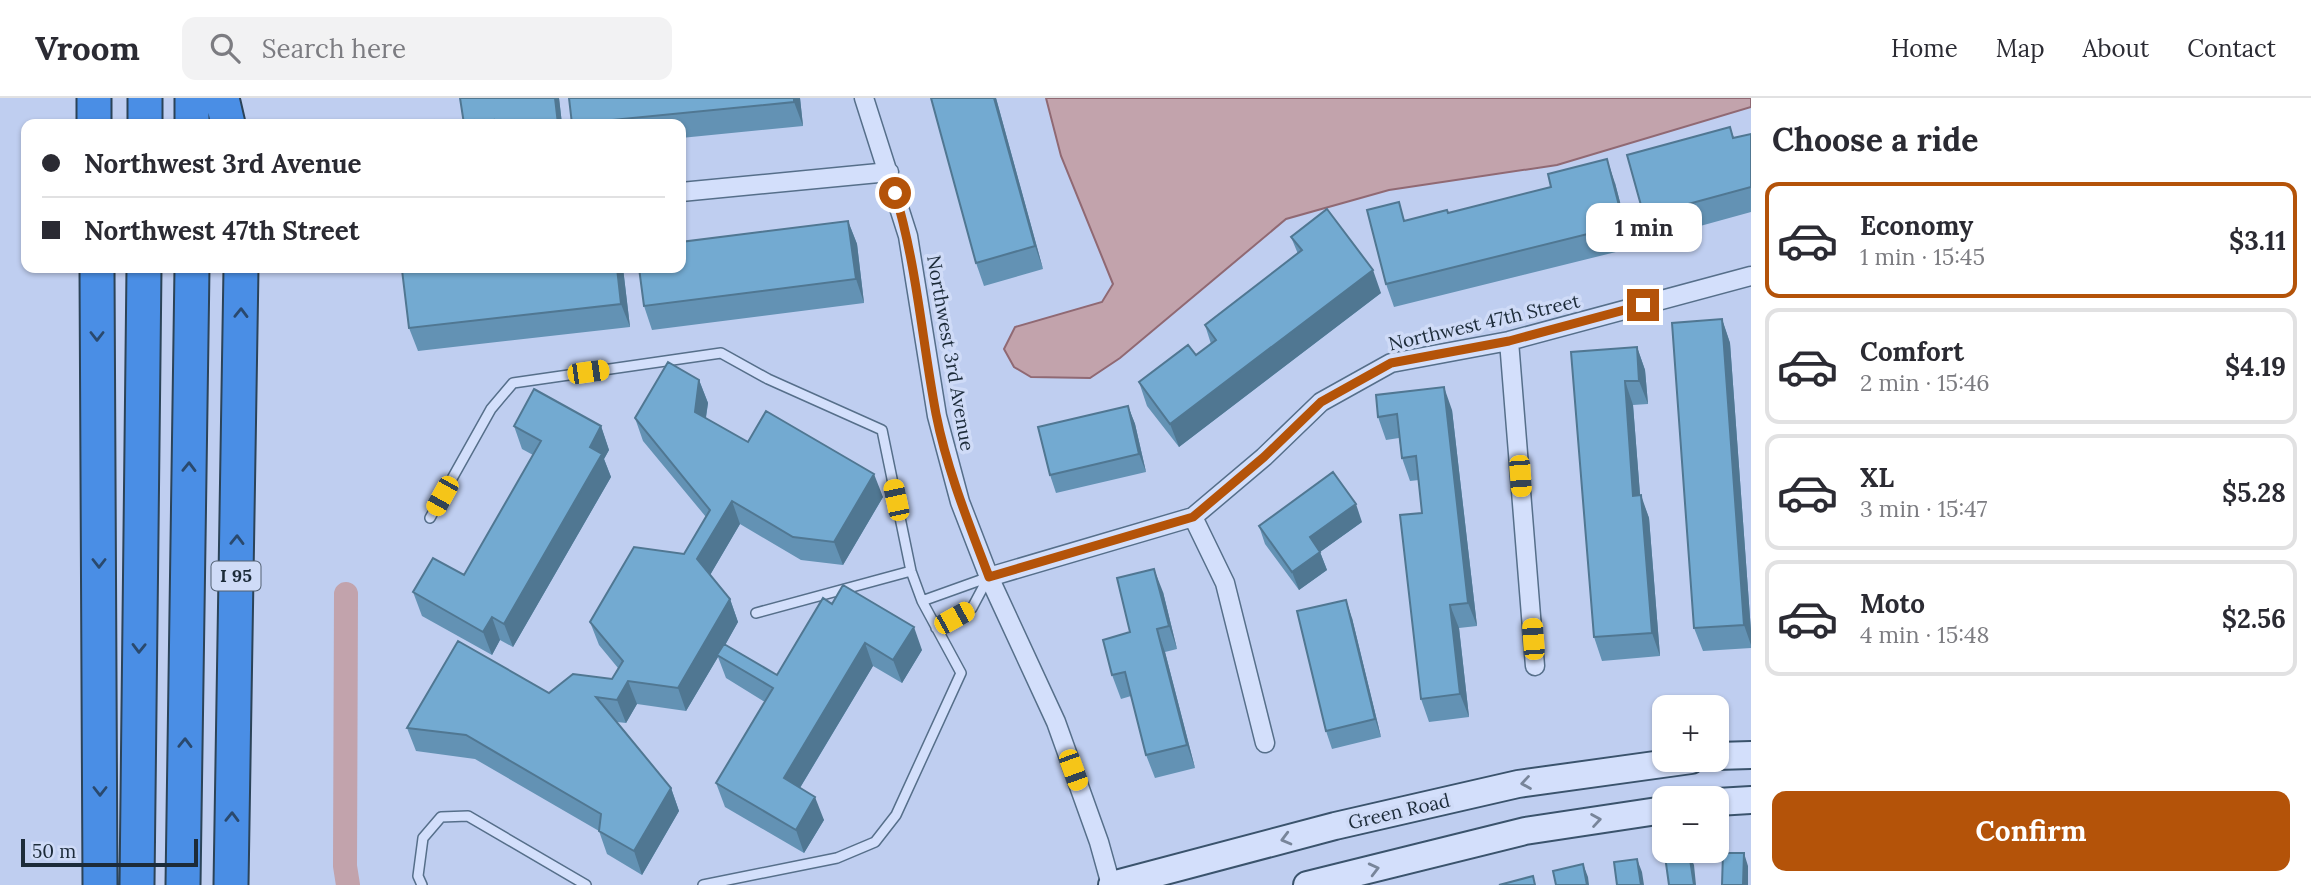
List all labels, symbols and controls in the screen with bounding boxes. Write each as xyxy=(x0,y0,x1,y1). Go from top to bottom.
search box xyxy=(182,17,672,80)
text: Vroom xyxy=(35,27,140,69)
icon: search xyxy=(206,29,244,67)
text: Search here xyxy=(262,32,406,65)
text: Home xyxy=(1891,33,1958,64)
text: Map xyxy=(1996,33,2045,64)
text: About xyxy=(2083,33,2149,64)
text: Contact xyxy=(2187,33,2276,64)
text: Choose a ride xyxy=(1772,119,1979,160)
text: Northwest 3rd Avenue xyxy=(84,147,362,180)
route start xyxy=(879,177,911,209)
callout: 1 min xyxy=(1585,204,1701,252)
icon: car xyxy=(1776,209,1839,272)
text: Economy xyxy=(1860,209,1973,242)
text: 1 min xyxy=(1615,213,1673,242)
text: Northwest 47th Street xyxy=(84,214,359,247)
text: $3.11 xyxy=(2229,224,2286,257)
text: 1 min · 15:45 xyxy=(1860,242,1985,271)
street label: Northwest 3rd Avenue xyxy=(922,253,980,453)
street label: Northwest 47th Street xyxy=(1386,288,1583,356)
route end xyxy=(1627,289,1659,321)
one-way arrow xyxy=(233,307,248,318)
one-way arrow xyxy=(89,331,105,342)
icon: car xyxy=(1776,335,1839,398)
text: Comfort xyxy=(1860,335,1964,368)
text: $4.19 xyxy=(2225,350,2286,383)
car xyxy=(566,359,611,385)
text: 2 min · 15:46 xyxy=(1860,368,1990,397)
car xyxy=(1509,454,1532,498)
one-way arrow xyxy=(181,461,197,472)
icon: car xyxy=(1776,461,1839,524)
text: XL xyxy=(1860,461,1894,494)
car xyxy=(423,473,462,519)
text: $5.28 xyxy=(2222,476,2286,509)
car xyxy=(882,477,911,523)
text: 3 min · 15:47 xyxy=(1860,494,1987,523)
one-way arrow xyxy=(229,535,245,545)
one-way arrow xyxy=(91,559,107,569)
road number: I 95 xyxy=(212,562,260,590)
icon: car xyxy=(1776,587,1839,650)
text: Moto xyxy=(1860,587,1925,620)
car xyxy=(931,599,978,637)
text: $2.56 xyxy=(2222,602,2286,635)
car xyxy=(1522,617,1545,661)
text: 4 min · 15:48 xyxy=(1860,620,1989,649)
one-way arrow xyxy=(132,642,147,653)
map controls xyxy=(1652,695,1729,863)
button: + xyxy=(1652,695,1729,772)
one-way arrow xyxy=(177,738,193,748)
car xyxy=(1056,747,1091,793)
one-way arrow xyxy=(1520,775,1532,790)
one-way arrow xyxy=(92,786,108,797)
button: − xyxy=(1652,786,1729,863)
street label: Green Road xyxy=(1346,788,1452,834)
button: Confirm xyxy=(1772,791,2290,871)
one-way arrow xyxy=(225,811,240,822)
one-way arrow xyxy=(1590,813,1602,828)
one-way arrow xyxy=(1280,831,1292,845)
scale bar xyxy=(21,836,198,868)
text: 50 m xyxy=(32,839,76,863)
one-way arrow xyxy=(1368,863,1380,877)

